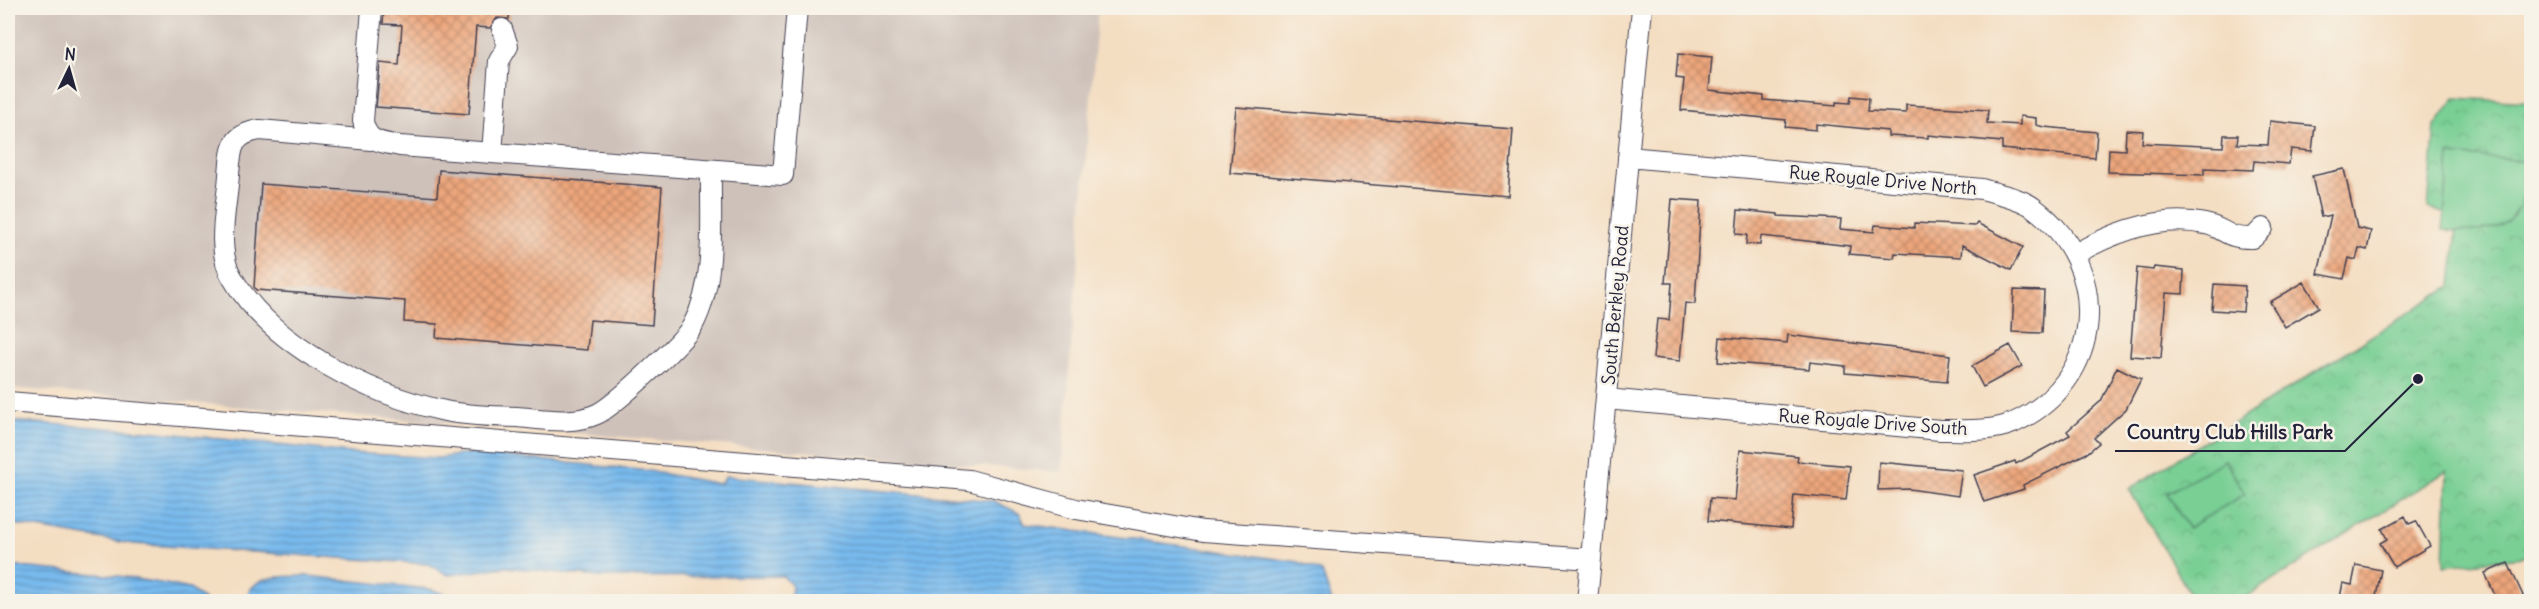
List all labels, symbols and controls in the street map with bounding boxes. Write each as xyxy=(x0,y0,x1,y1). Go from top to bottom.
north arrow xyxy=(39,39,99,99)
text: N xyxy=(64,44,77,65)
street label: Rue Royale Drive North xyxy=(1788,160,1978,200)
street label: South Berkley Road xyxy=(1597,224,1633,386)
street label: Rue Royale Drive South xyxy=(1778,404,1968,440)
callout: Country Club Hills Park xyxy=(2115,413,2345,451)
text: Country Club Hills Park xyxy=(2127,419,2333,444)

